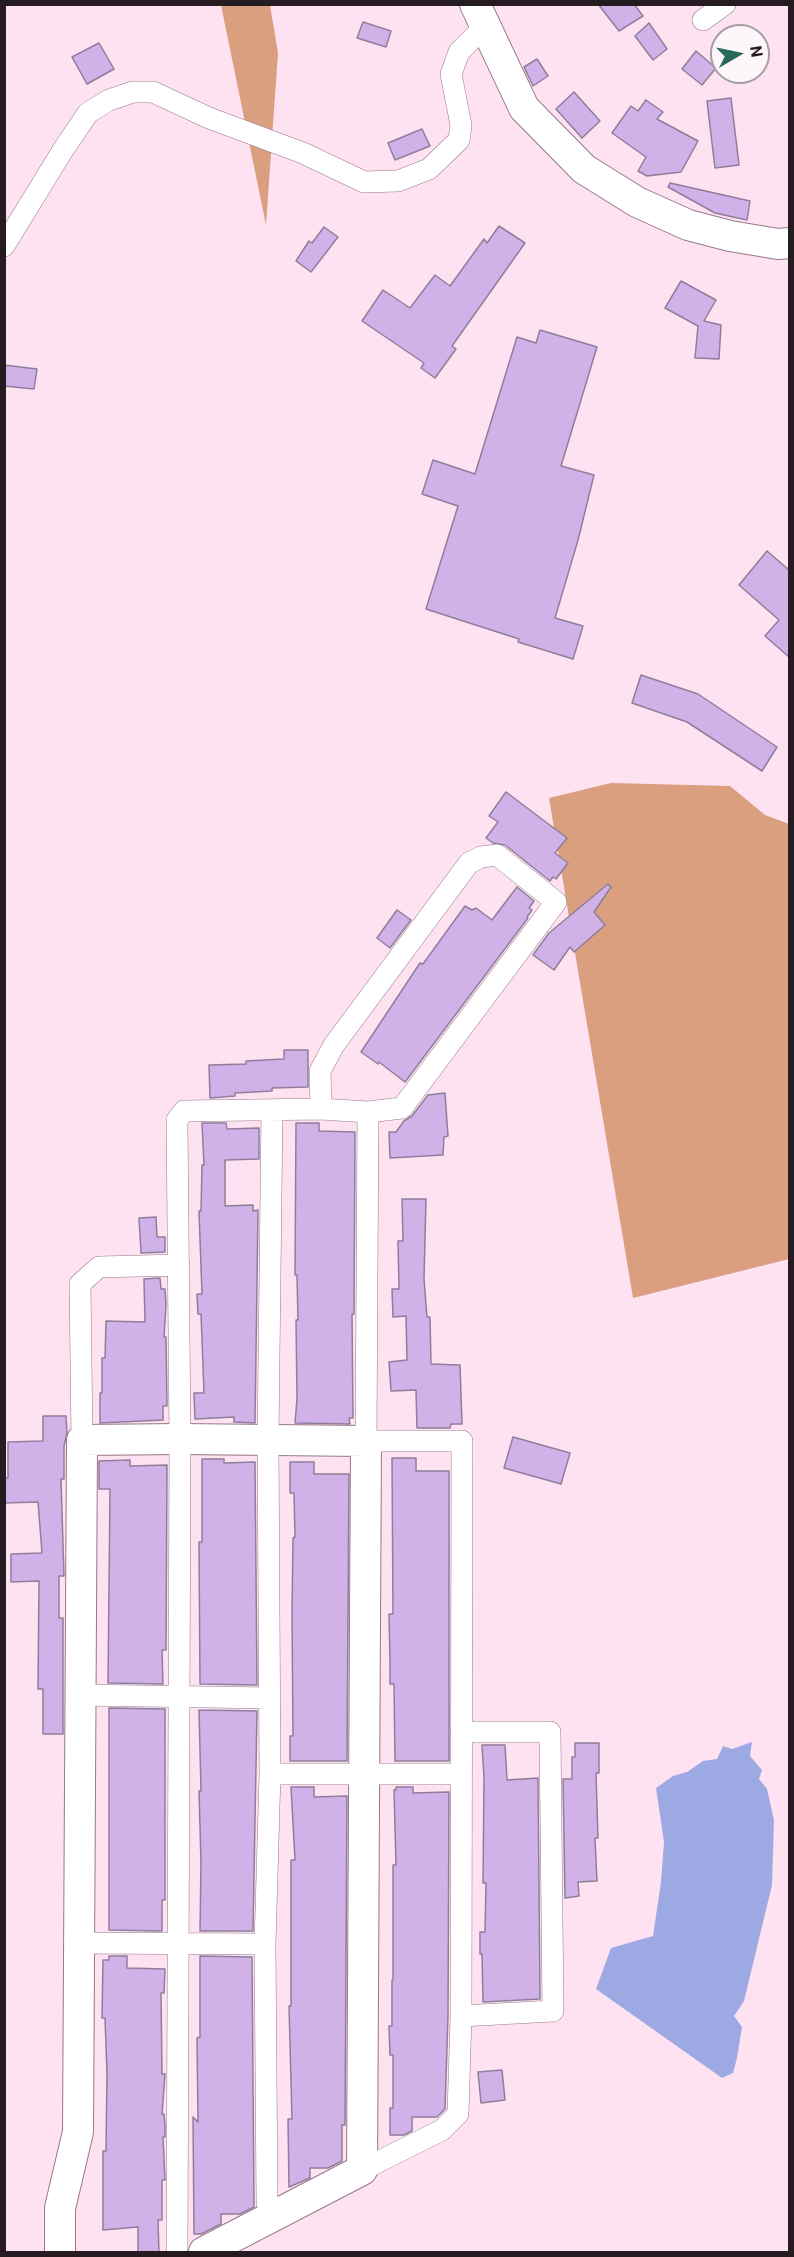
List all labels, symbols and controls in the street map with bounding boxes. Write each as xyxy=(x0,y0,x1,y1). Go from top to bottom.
north arrow xyxy=(710,24,770,84)
text: N xyxy=(746,44,767,58)

